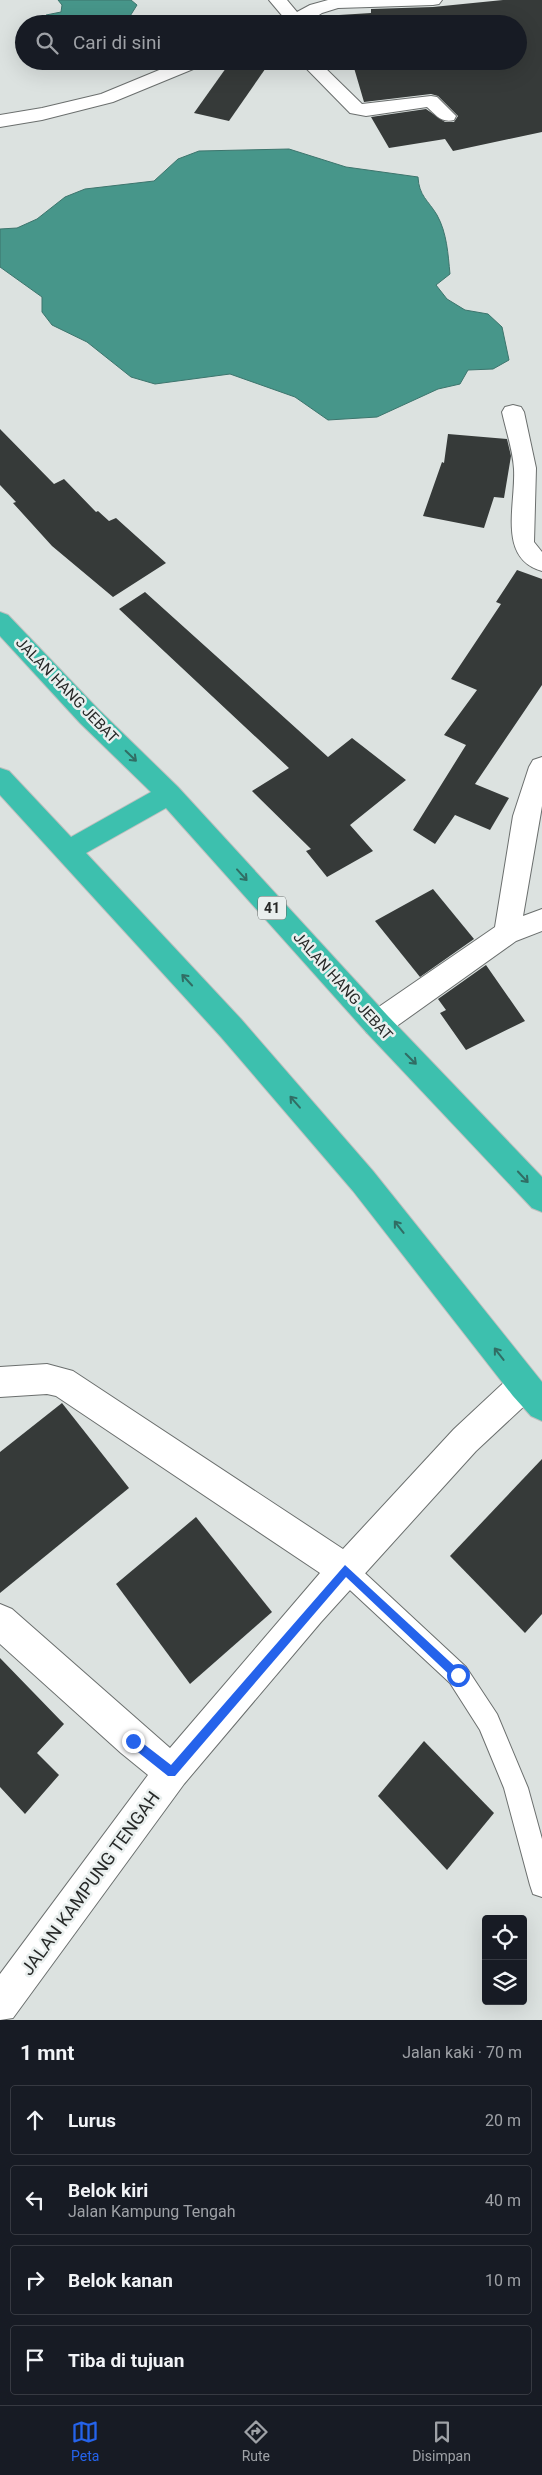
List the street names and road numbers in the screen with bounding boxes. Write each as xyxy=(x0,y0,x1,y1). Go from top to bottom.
street label: JALAN HANG JEBAT xyxy=(12,634,122,746)
road number: 41 xyxy=(258,896,286,920)
street label: JALAN HANG JEBAT xyxy=(290,928,396,1044)
street label: JALAN KAMPUNG TENGAH xyxy=(16,1787,164,1979)

